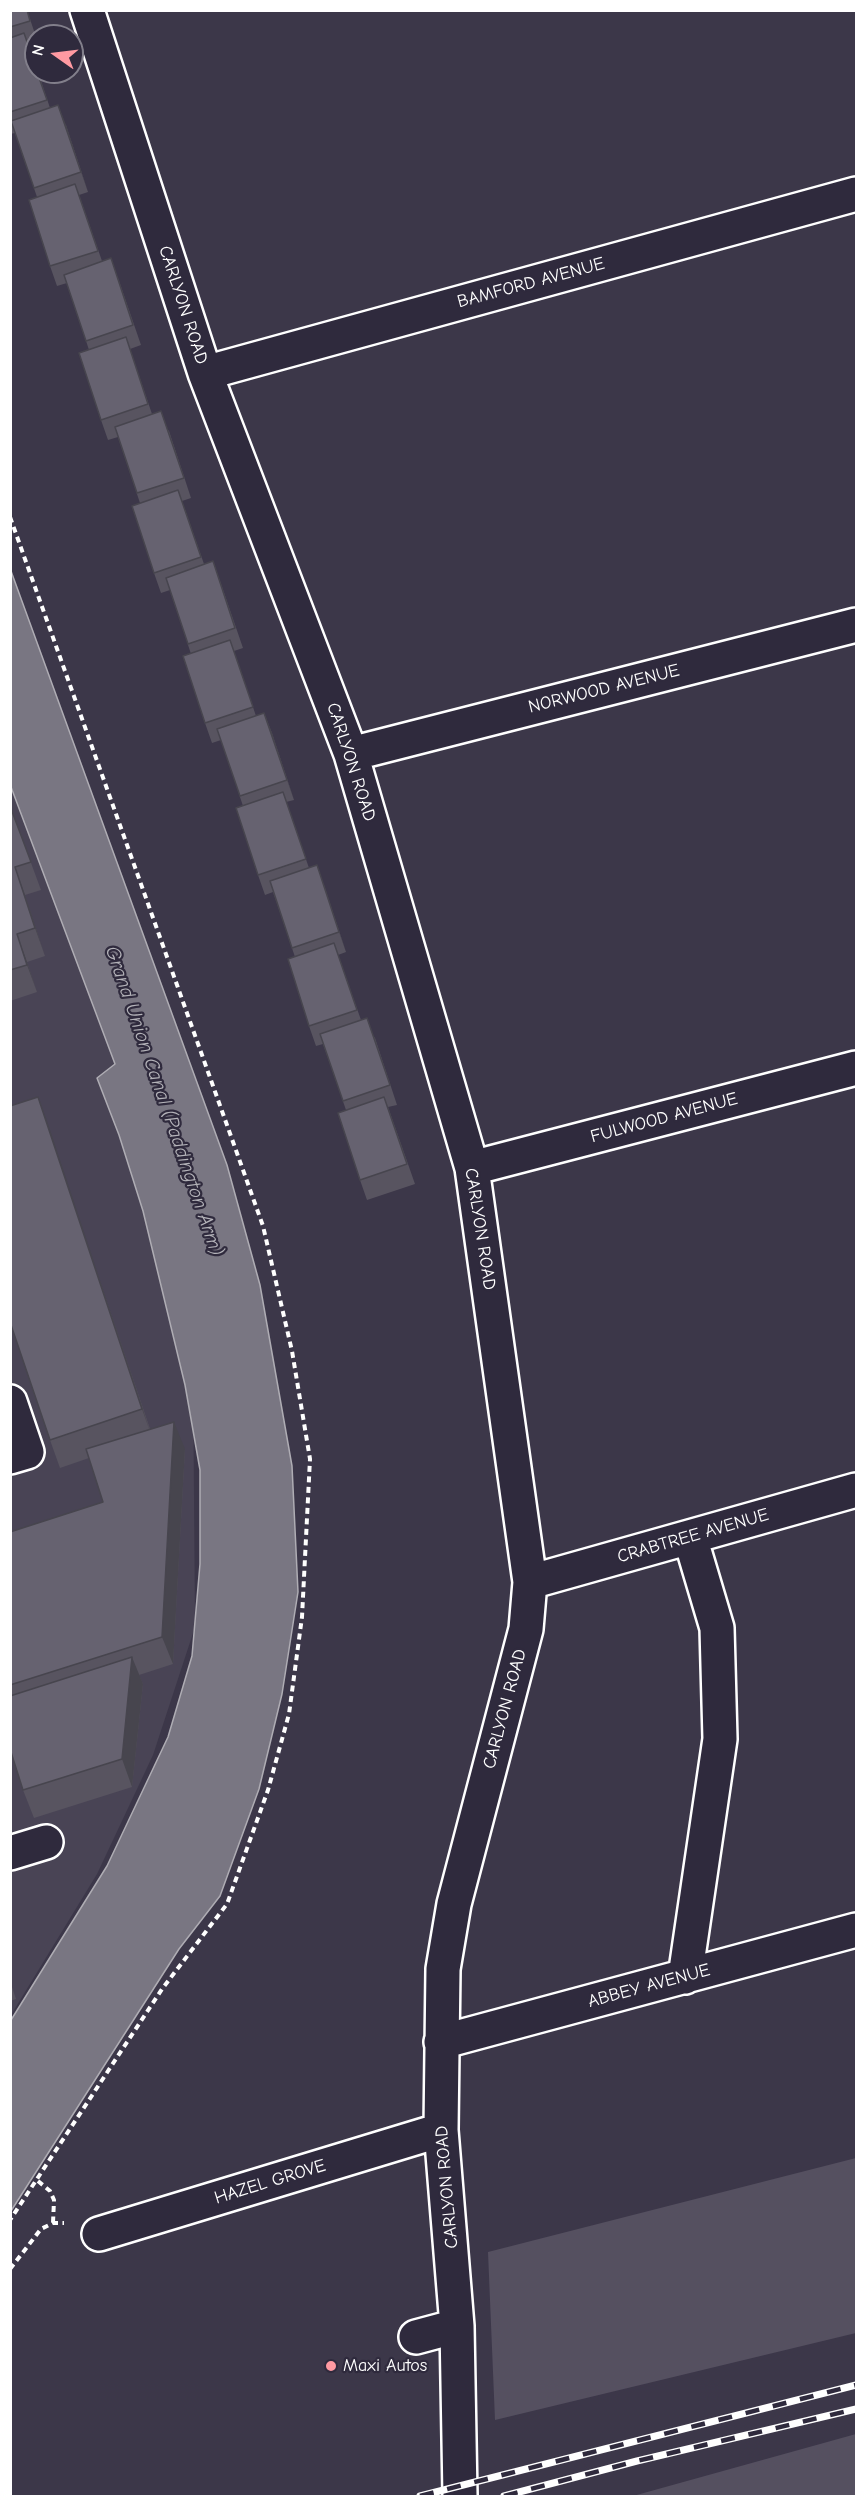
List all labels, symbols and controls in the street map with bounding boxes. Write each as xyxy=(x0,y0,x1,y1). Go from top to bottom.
north arrow xyxy=(24,24,84,84)
text: N xyxy=(28,43,48,57)
street label: CARLYON ROAD xyxy=(154,243,212,367)
street label: BAMFORD AVENUE xyxy=(455,253,607,313)
street label: NORWOOD AVENUE xyxy=(526,660,682,718)
street label: CARLYON ROAD xyxy=(322,700,380,824)
water label: Grand Union Canal (Paddington Arm) xyxy=(100,943,228,1259)
street label: FULWOOD AVENUE xyxy=(588,1088,740,1148)
street label: CARLYON ROAD xyxy=(460,1166,500,1292)
street label: CRABTREE AVENUE xyxy=(615,1504,771,1568)
street label: CARLYON ROAD xyxy=(479,1647,531,1771)
street label: ABBEY AVENUE xyxy=(586,1959,712,2013)
street label: CARLYON ROAD xyxy=(431,2125,463,2249)
street label: HAZEL GROVE xyxy=(212,2155,328,2209)
place label: Maxi Autos xyxy=(343,2355,427,2377)
marker: Maxi Autos xyxy=(324,2359,338,2373)

